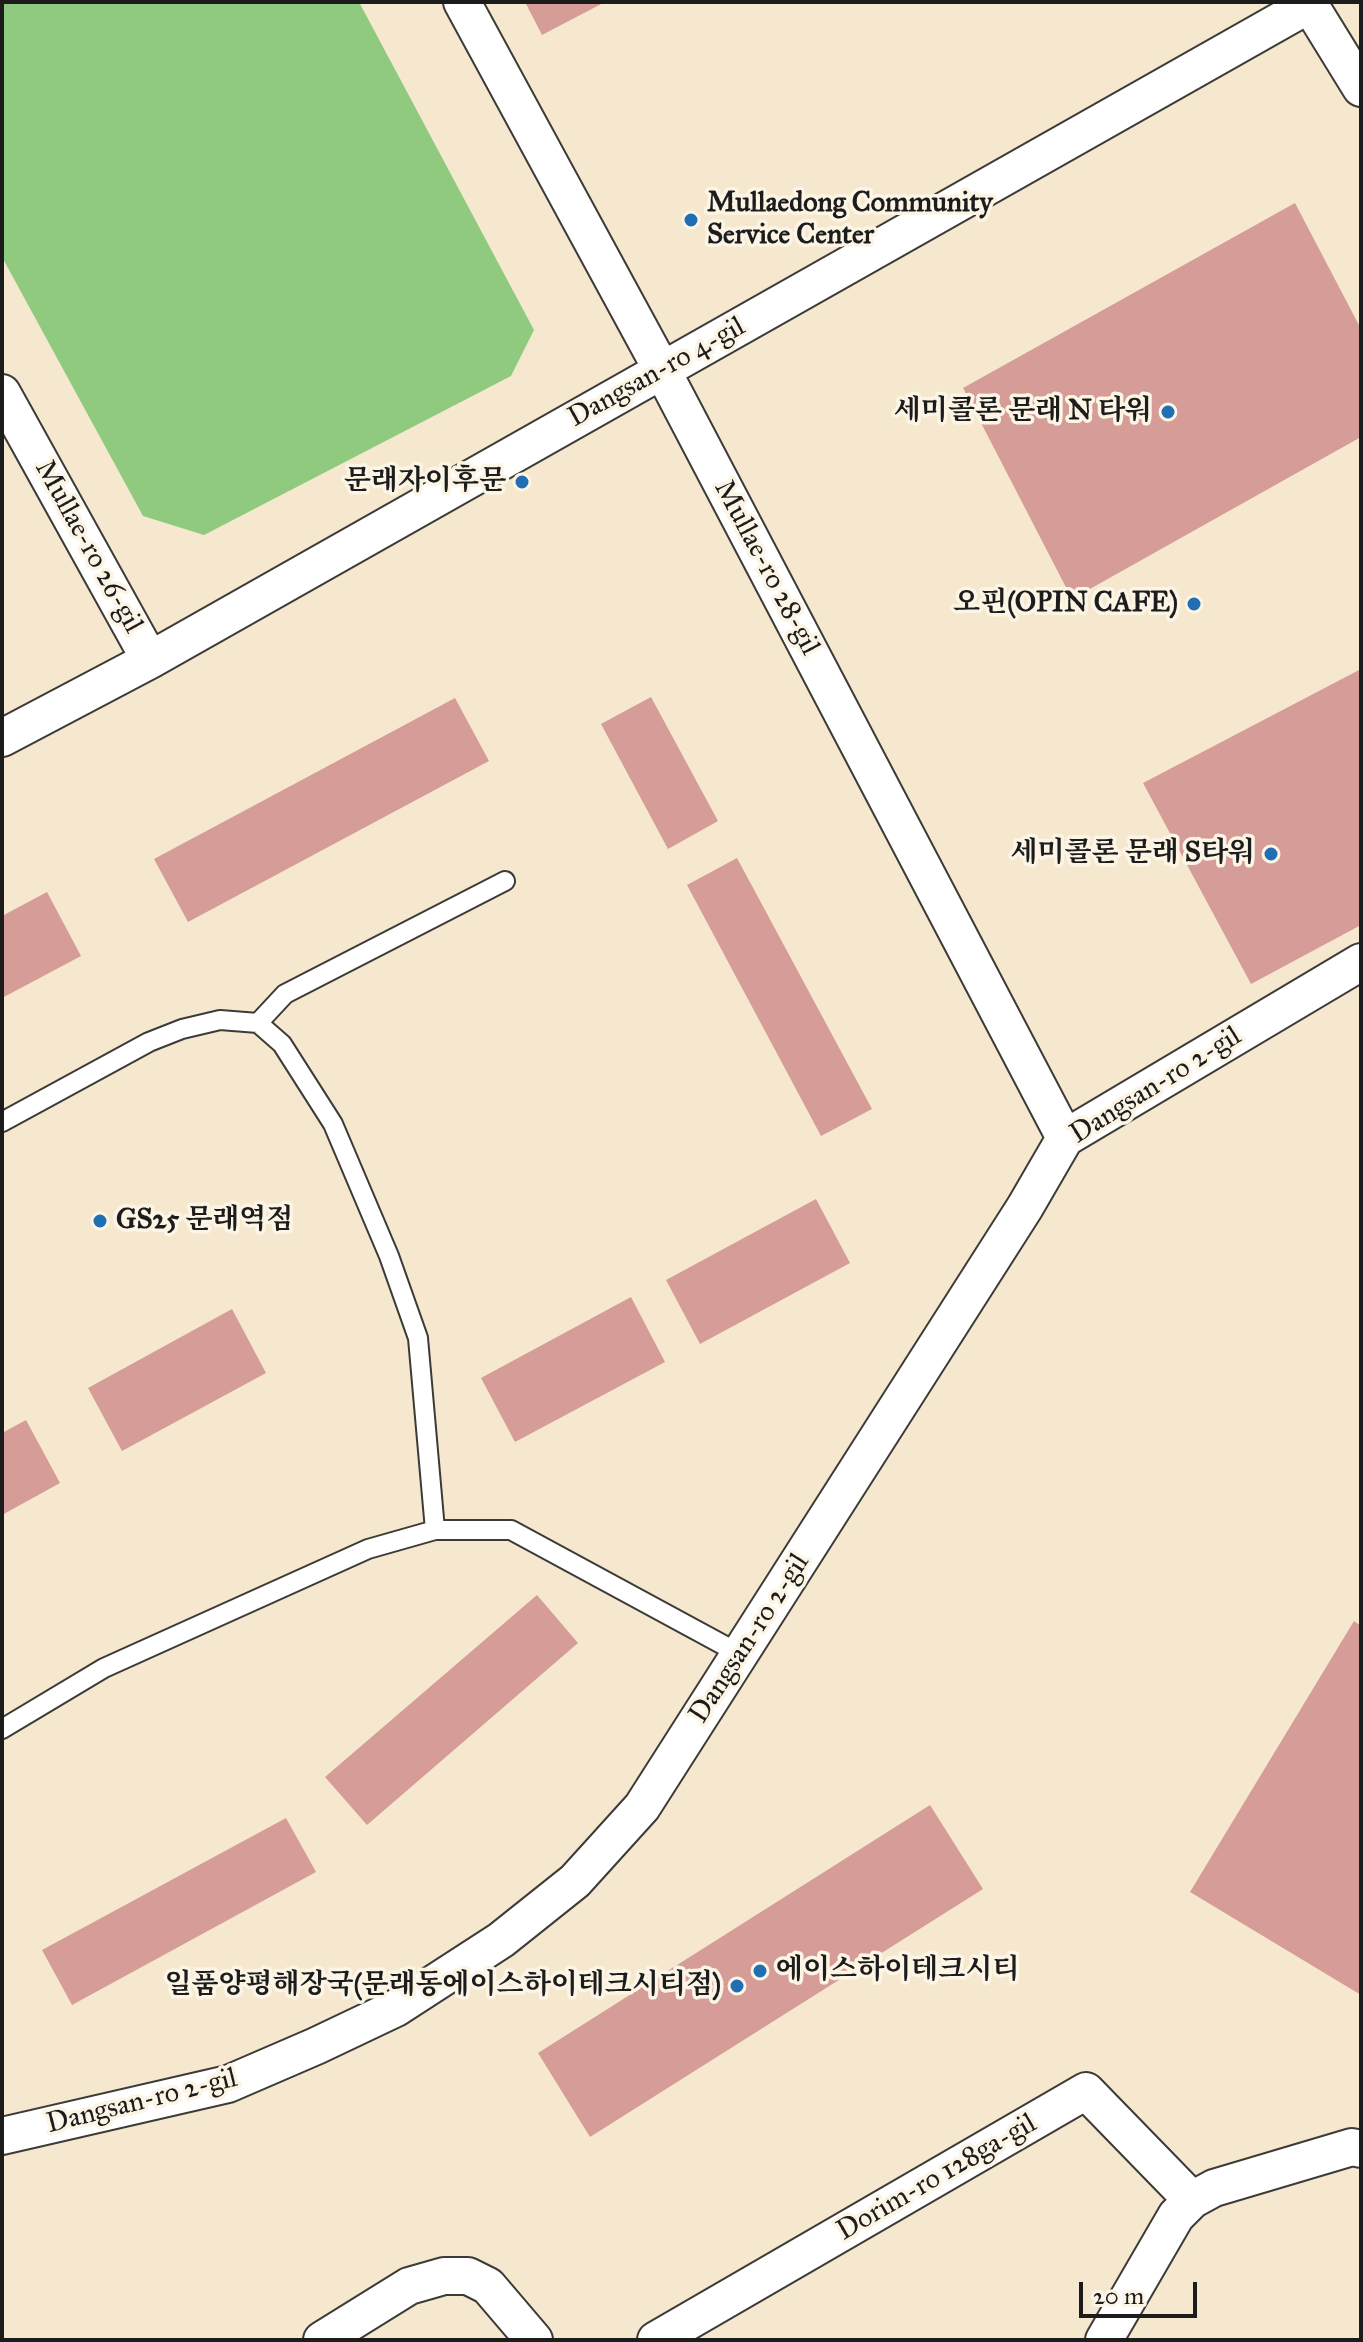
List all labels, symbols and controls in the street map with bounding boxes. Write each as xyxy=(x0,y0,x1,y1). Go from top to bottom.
place label: Mullaedong Community Service Center xyxy=(707,187,993,253)
marker: Mullaedong Community Service Center xyxy=(682,211,700,229)
street label: Dangsan-ro 4-gil xyxy=(563,311,751,435)
place label: 세미콜론 문래 N 타워 xyxy=(894,395,1152,429)
marker: 세미콜론 문래 N 타워 xyxy=(1159,403,1177,421)
street label: Mullae-ro 26-gil xyxy=(27,455,149,639)
place label: 문래자이후문 xyxy=(344,465,506,499)
marker: 문래자이후문 xyxy=(513,473,531,491)
street label: Mullae-ro 28-gil xyxy=(706,475,826,661)
place label: 오핀(OPIN CAFE) xyxy=(953,587,1178,621)
marker: 오핀(OPIN CAFE) xyxy=(1185,595,1203,613)
place label: 세미콜론 문래 S타워 xyxy=(1010,837,1255,871)
marker: 세미콜론 문래 S타워 xyxy=(1262,845,1280,863)
street label: Dangsan-ro 2-gil xyxy=(1064,1020,1248,1152)
place label: GS25 문래역점 xyxy=(116,1204,293,1238)
marker: GS25 문래역점 xyxy=(91,1212,109,1230)
street label: Dangsan-ro 2-gil xyxy=(683,1548,817,1730)
place label: 에이스하이테크시티 xyxy=(776,1954,1019,1988)
marker: 에이스하이테크시티 xyxy=(751,1962,769,1980)
place label: 일품양평해장국(문래동에이스하이테크시티점) xyxy=(164,1969,721,2003)
marker: 일품양평해장국(문래동에이스하이테크시티점) xyxy=(728,1977,746,1995)
street label: Dangsan-ro 2-gil xyxy=(43,2062,241,2142)
street label: Dorim-ro 128ga-gil xyxy=(831,2107,1043,2249)
scale bar xyxy=(1083,2266,1201,2316)
text: 20 m xyxy=(1093,2281,1144,2311)

